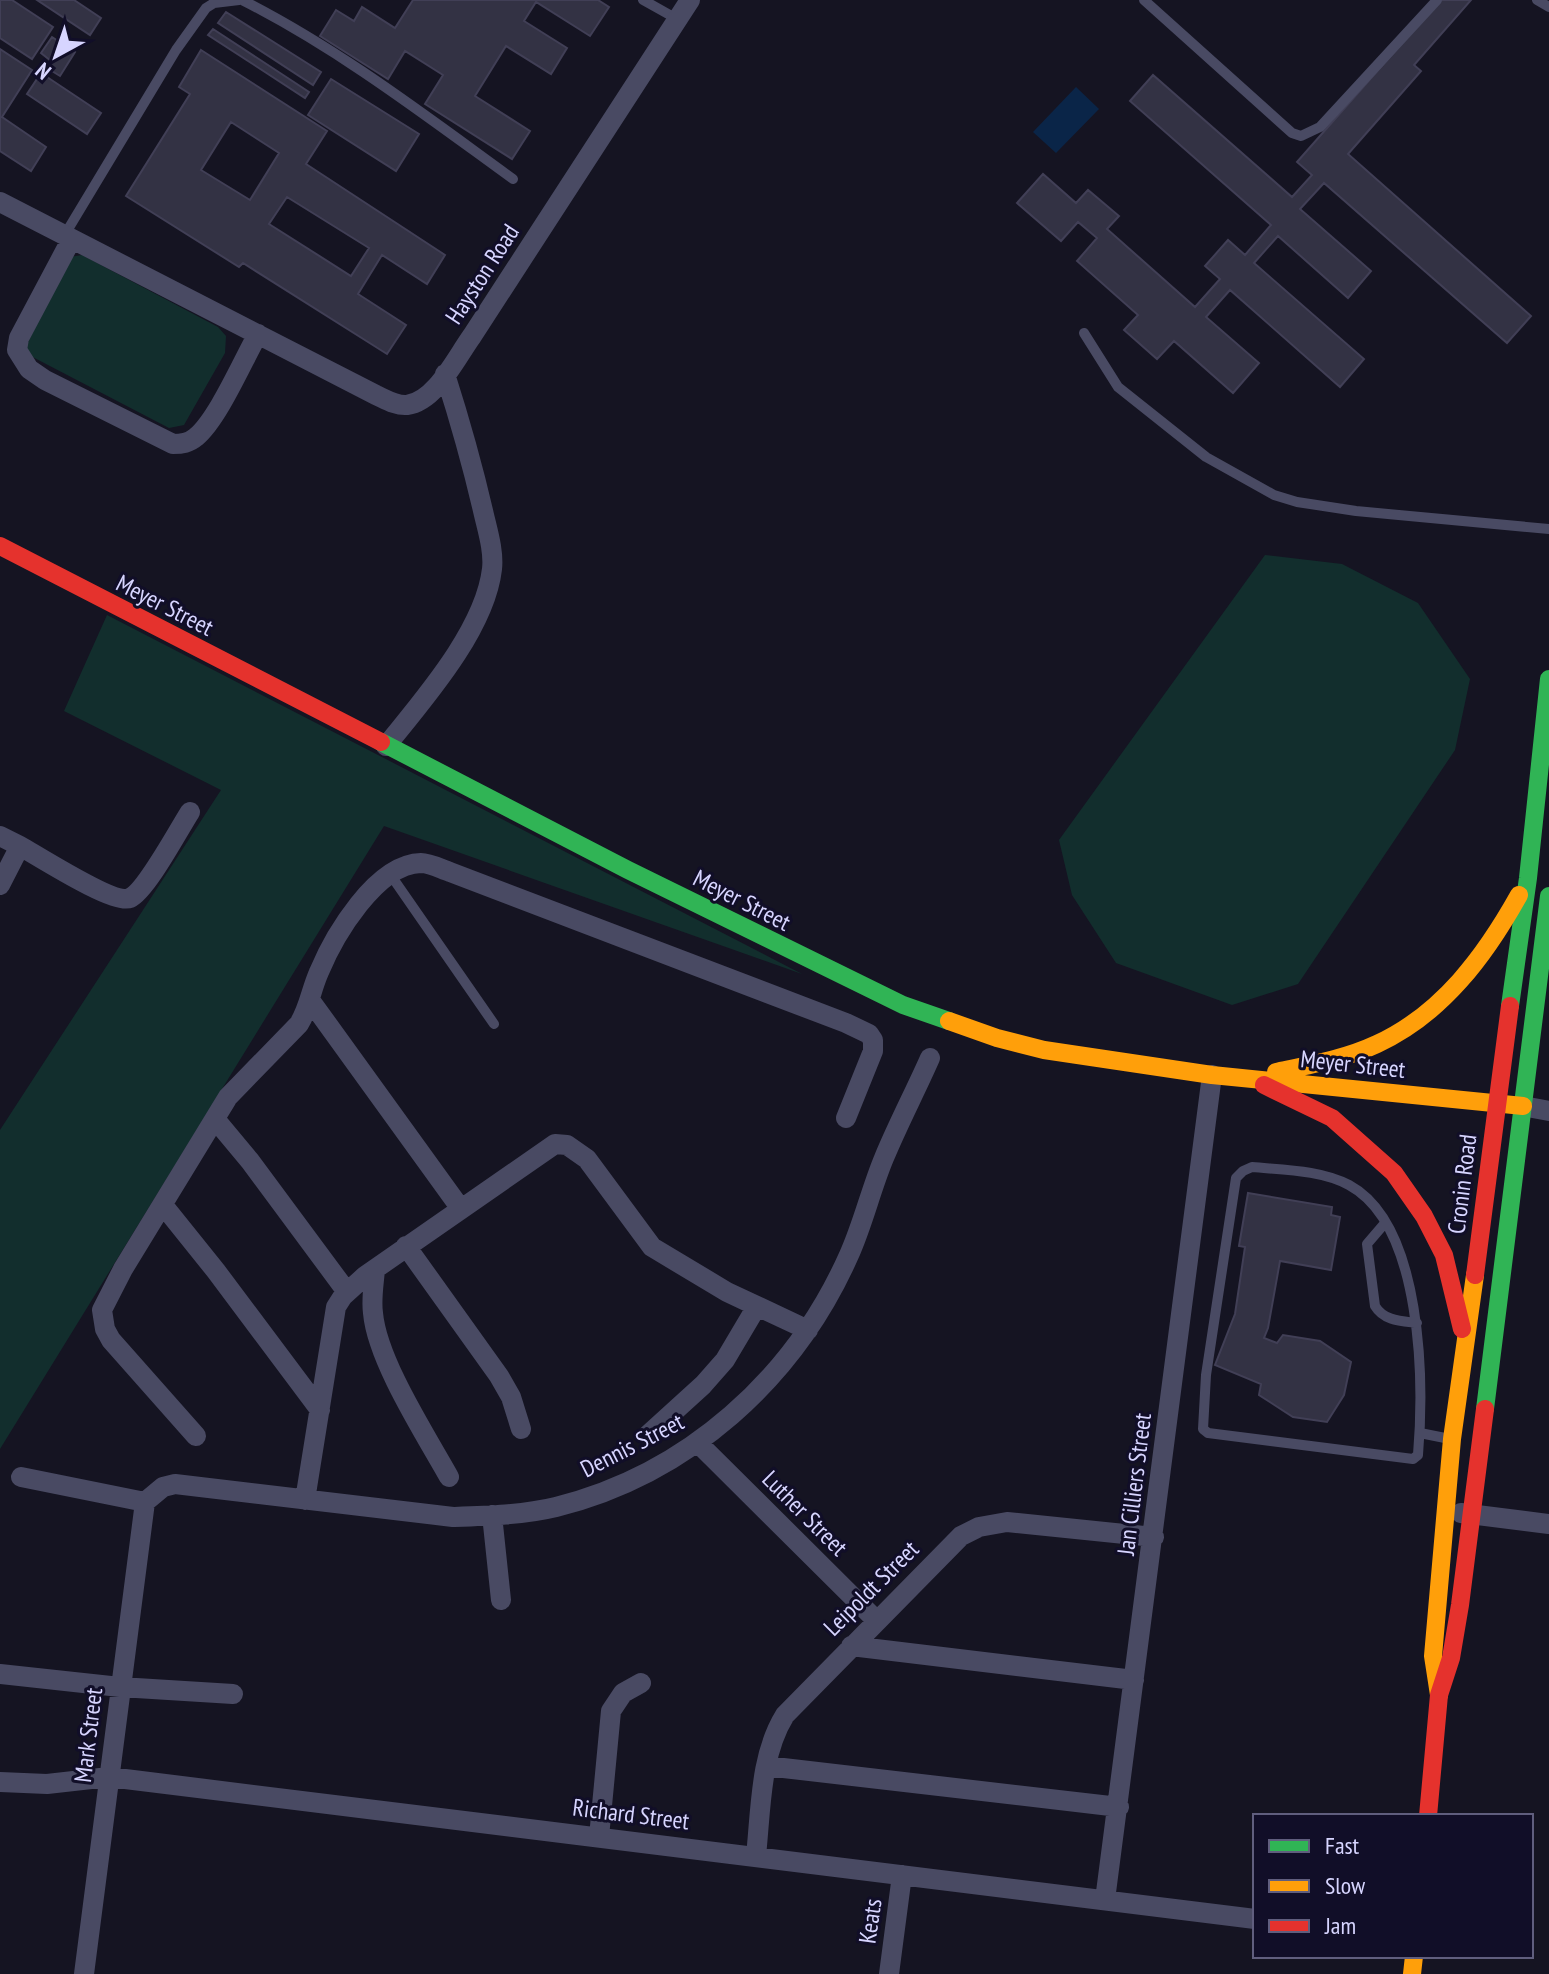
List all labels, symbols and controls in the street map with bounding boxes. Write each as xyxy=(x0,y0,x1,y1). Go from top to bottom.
north arrow xyxy=(16,16,96,96)
text: N xyxy=(30,57,57,86)
street label: Hayston Road xyxy=(438,218,526,330)
street label: Meyer Street xyxy=(111,567,219,643)
street label: Meyer Street xyxy=(688,862,796,938)
street label: Meyer Street xyxy=(1299,1043,1407,1085)
street label: Cronin Road xyxy=(1441,1133,1483,1235)
street label: Dennis Street xyxy=(575,1406,689,1484)
street label: Jan Cilliers Street xyxy=(1110,1411,1158,1558)
street label: Luther Street xyxy=(756,1464,855,1563)
street label: Leipoldt Street xyxy=(817,1534,925,1642)
street label: Mark Street xyxy=(67,1686,109,1784)
street label: Richard Street xyxy=(571,1791,691,1837)
legend xyxy=(1253,1814,1533,1958)
text: Fast xyxy=(1325,1830,1360,1861)
text: Slow xyxy=(1325,1870,1366,1901)
street label: Keats xyxy=(852,1896,888,1946)
text: Jam xyxy=(1324,1910,1356,1941)

